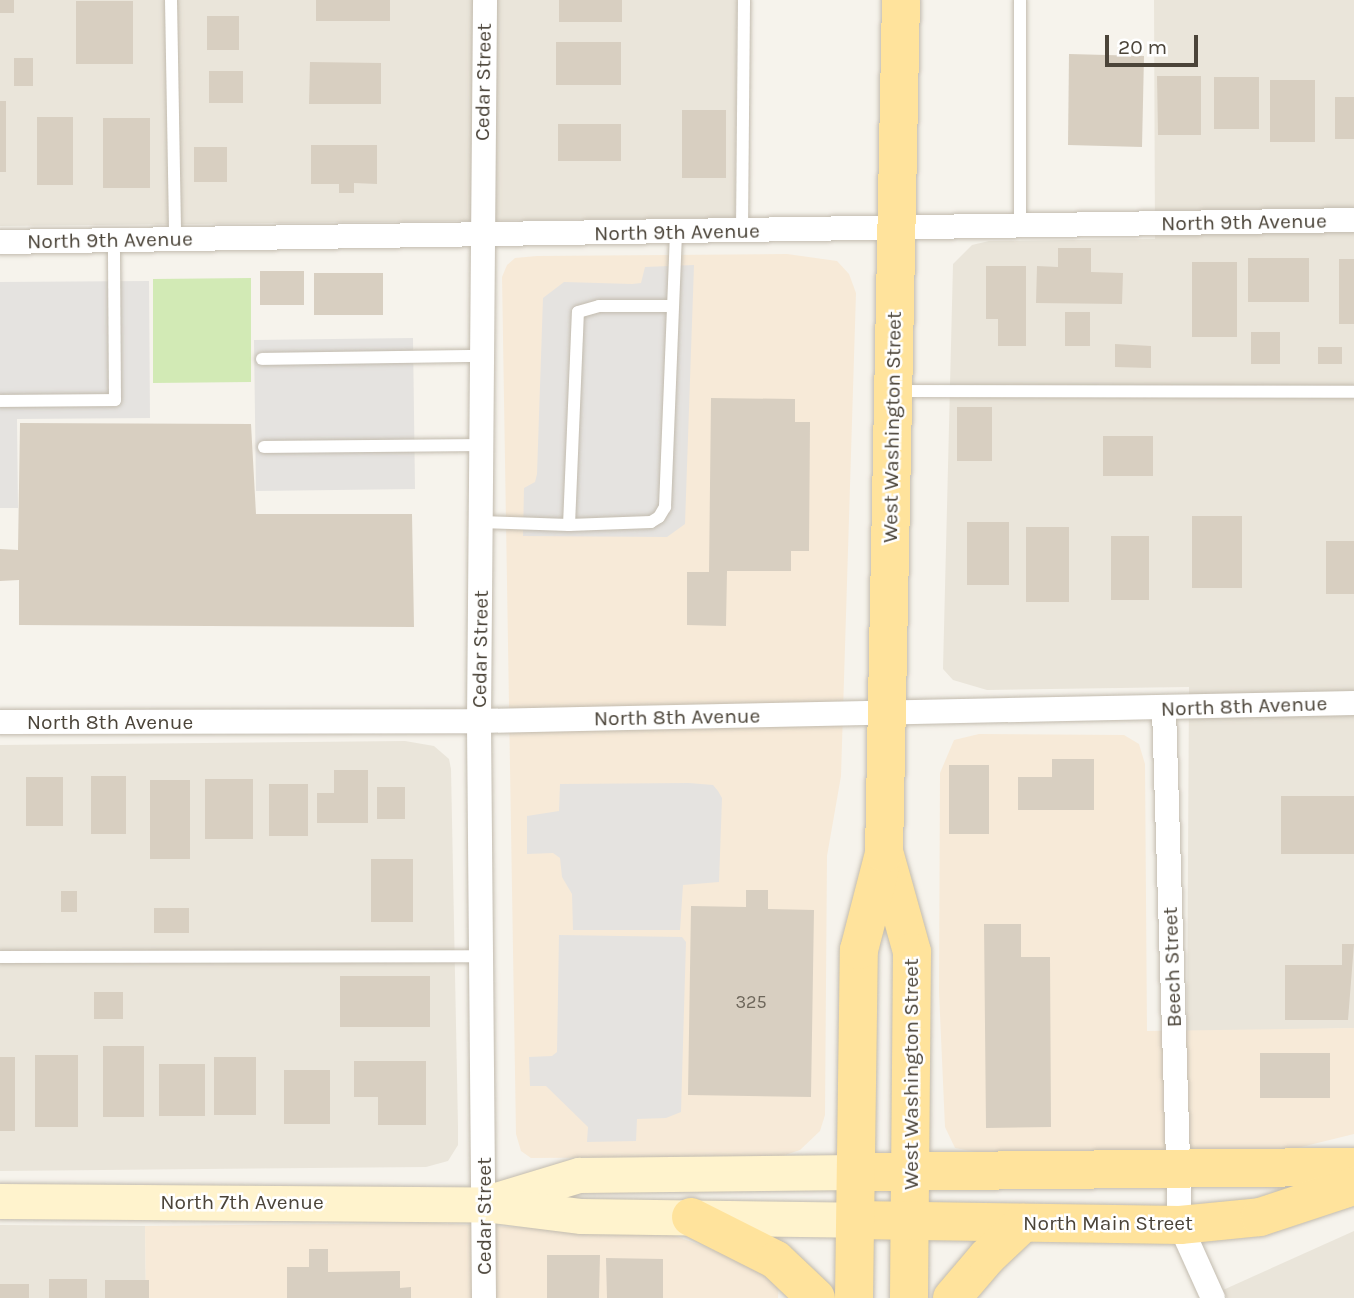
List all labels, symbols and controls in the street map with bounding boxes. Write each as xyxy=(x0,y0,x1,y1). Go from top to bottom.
scale bar xyxy=(1109,21,1202,65)
street label: Cedar Street xyxy=(469,23,497,141)
text: 20 m xyxy=(1118,35,1167,59)
street label: North 9th Avenue xyxy=(1161,208,1327,236)
street label: North 9th Avenue xyxy=(594,218,760,246)
street label: North 9th Avenue xyxy=(27,226,193,254)
street label: West Washington Street xyxy=(877,311,907,543)
street label: Cedar Street xyxy=(466,590,494,708)
street label: North 8th Avenue xyxy=(1160,691,1328,721)
street label: North 8th Avenue xyxy=(594,703,760,731)
street label: North 8th Avenue xyxy=(27,709,193,735)
street label: Beech Street xyxy=(1157,906,1187,1028)
street label: West Washington Street xyxy=(898,958,924,1190)
house number: 325 xyxy=(735,991,767,1013)
street label: Cedar Street xyxy=(471,1157,497,1275)
street label: North 7th Avenue xyxy=(160,1189,324,1215)
street label: North Main Street xyxy=(1023,1210,1193,1236)

